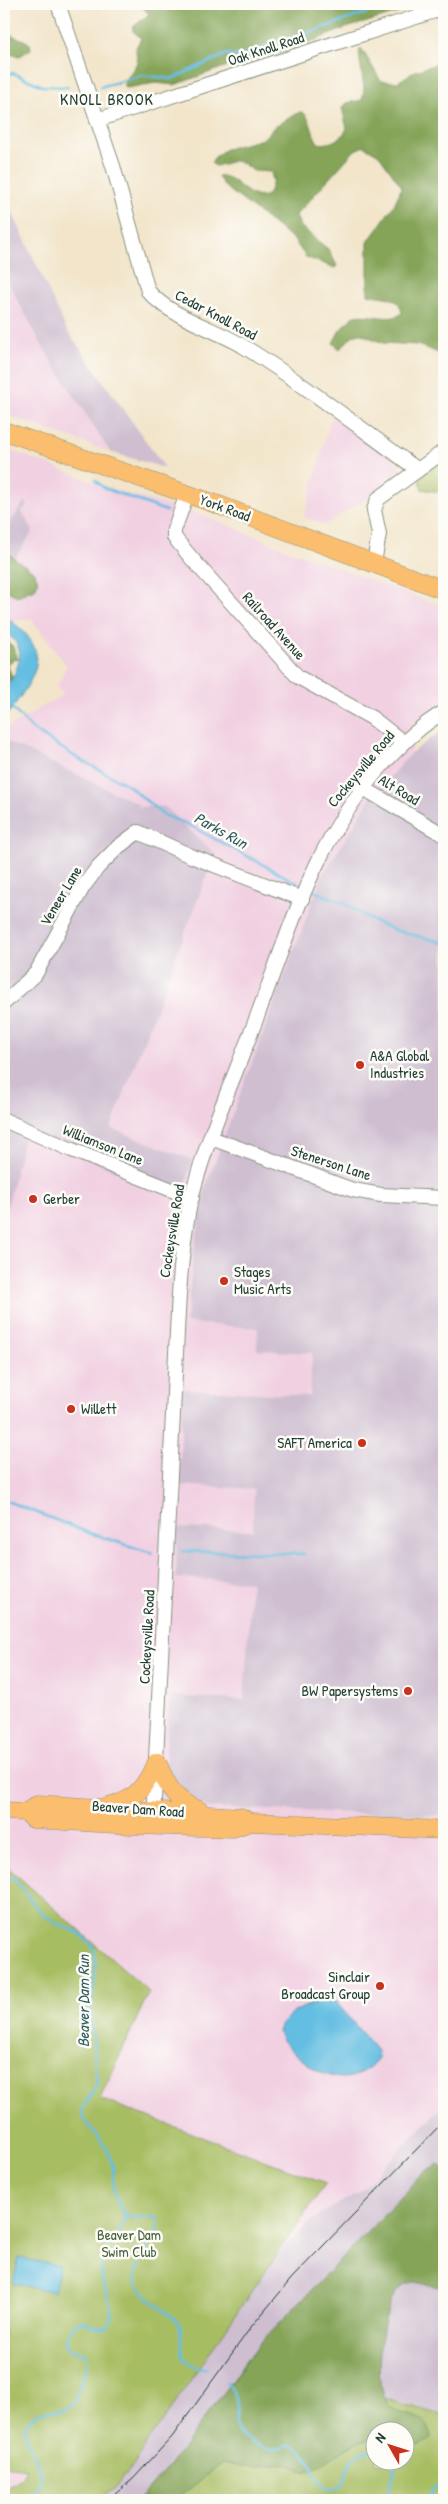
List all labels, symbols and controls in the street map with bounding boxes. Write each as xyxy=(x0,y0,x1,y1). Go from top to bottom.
street label: Oak Knoll Road xyxy=(225,26,307,71)
district label: KNOLL BROOK xyxy=(60,88,154,110)
street label: Cedar Knoll Road xyxy=(171,284,261,345)
street label: York Road xyxy=(197,489,254,526)
street label: Railroad Avenue xyxy=(238,587,311,664)
street label: Cockeysville Road xyxy=(322,726,399,812)
street label: Alt Road xyxy=(375,769,424,810)
water label: Parks Run xyxy=(191,806,253,854)
street label: Veneer Lane xyxy=(34,862,87,930)
place label: A&A Global Industries xyxy=(370,1045,429,1083)
marker: A&A Global Industries xyxy=(354,1059,366,1071)
street label: Williamson Lane xyxy=(60,1119,146,1170)
street label: Stenerson Lane xyxy=(289,1140,374,1185)
street label: Cockeysville Road xyxy=(154,1183,189,1279)
place label: Gerber xyxy=(43,1188,80,1209)
marker: Gerber xyxy=(27,1193,39,1205)
place label: Stages Music Arts xyxy=(234,1261,292,1299)
marker: Stages Music Arts xyxy=(218,1275,230,1287)
place label: Willett xyxy=(81,1398,117,1419)
marker: Willett xyxy=(65,1403,77,1415)
place label: SAFT America xyxy=(277,1432,352,1453)
marker: SAFT America xyxy=(356,1437,368,1449)
street label: Cockeysville Road xyxy=(134,1589,159,1685)
place label: BW Papersystems xyxy=(301,1680,398,1701)
marker: BW Papersystems xyxy=(402,1685,414,1697)
street label: Beaver Dam Road xyxy=(91,1795,185,1822)
water label: Beaver Dam Run xyxy=(72,1953,94,2047)
place label: Sinclair Broadcast Group xyxy=(281,1966,371,2004)
marker: Sinclair Broadcast Group xyxy=(374,1980,386,1992)
park label: Beaver Dam Swim Club xyxy=(97,2224,161,2262)
north arrow xyxy=(366,2422,416,2472)
text: N xyxy=(370,2428,390,2446)

